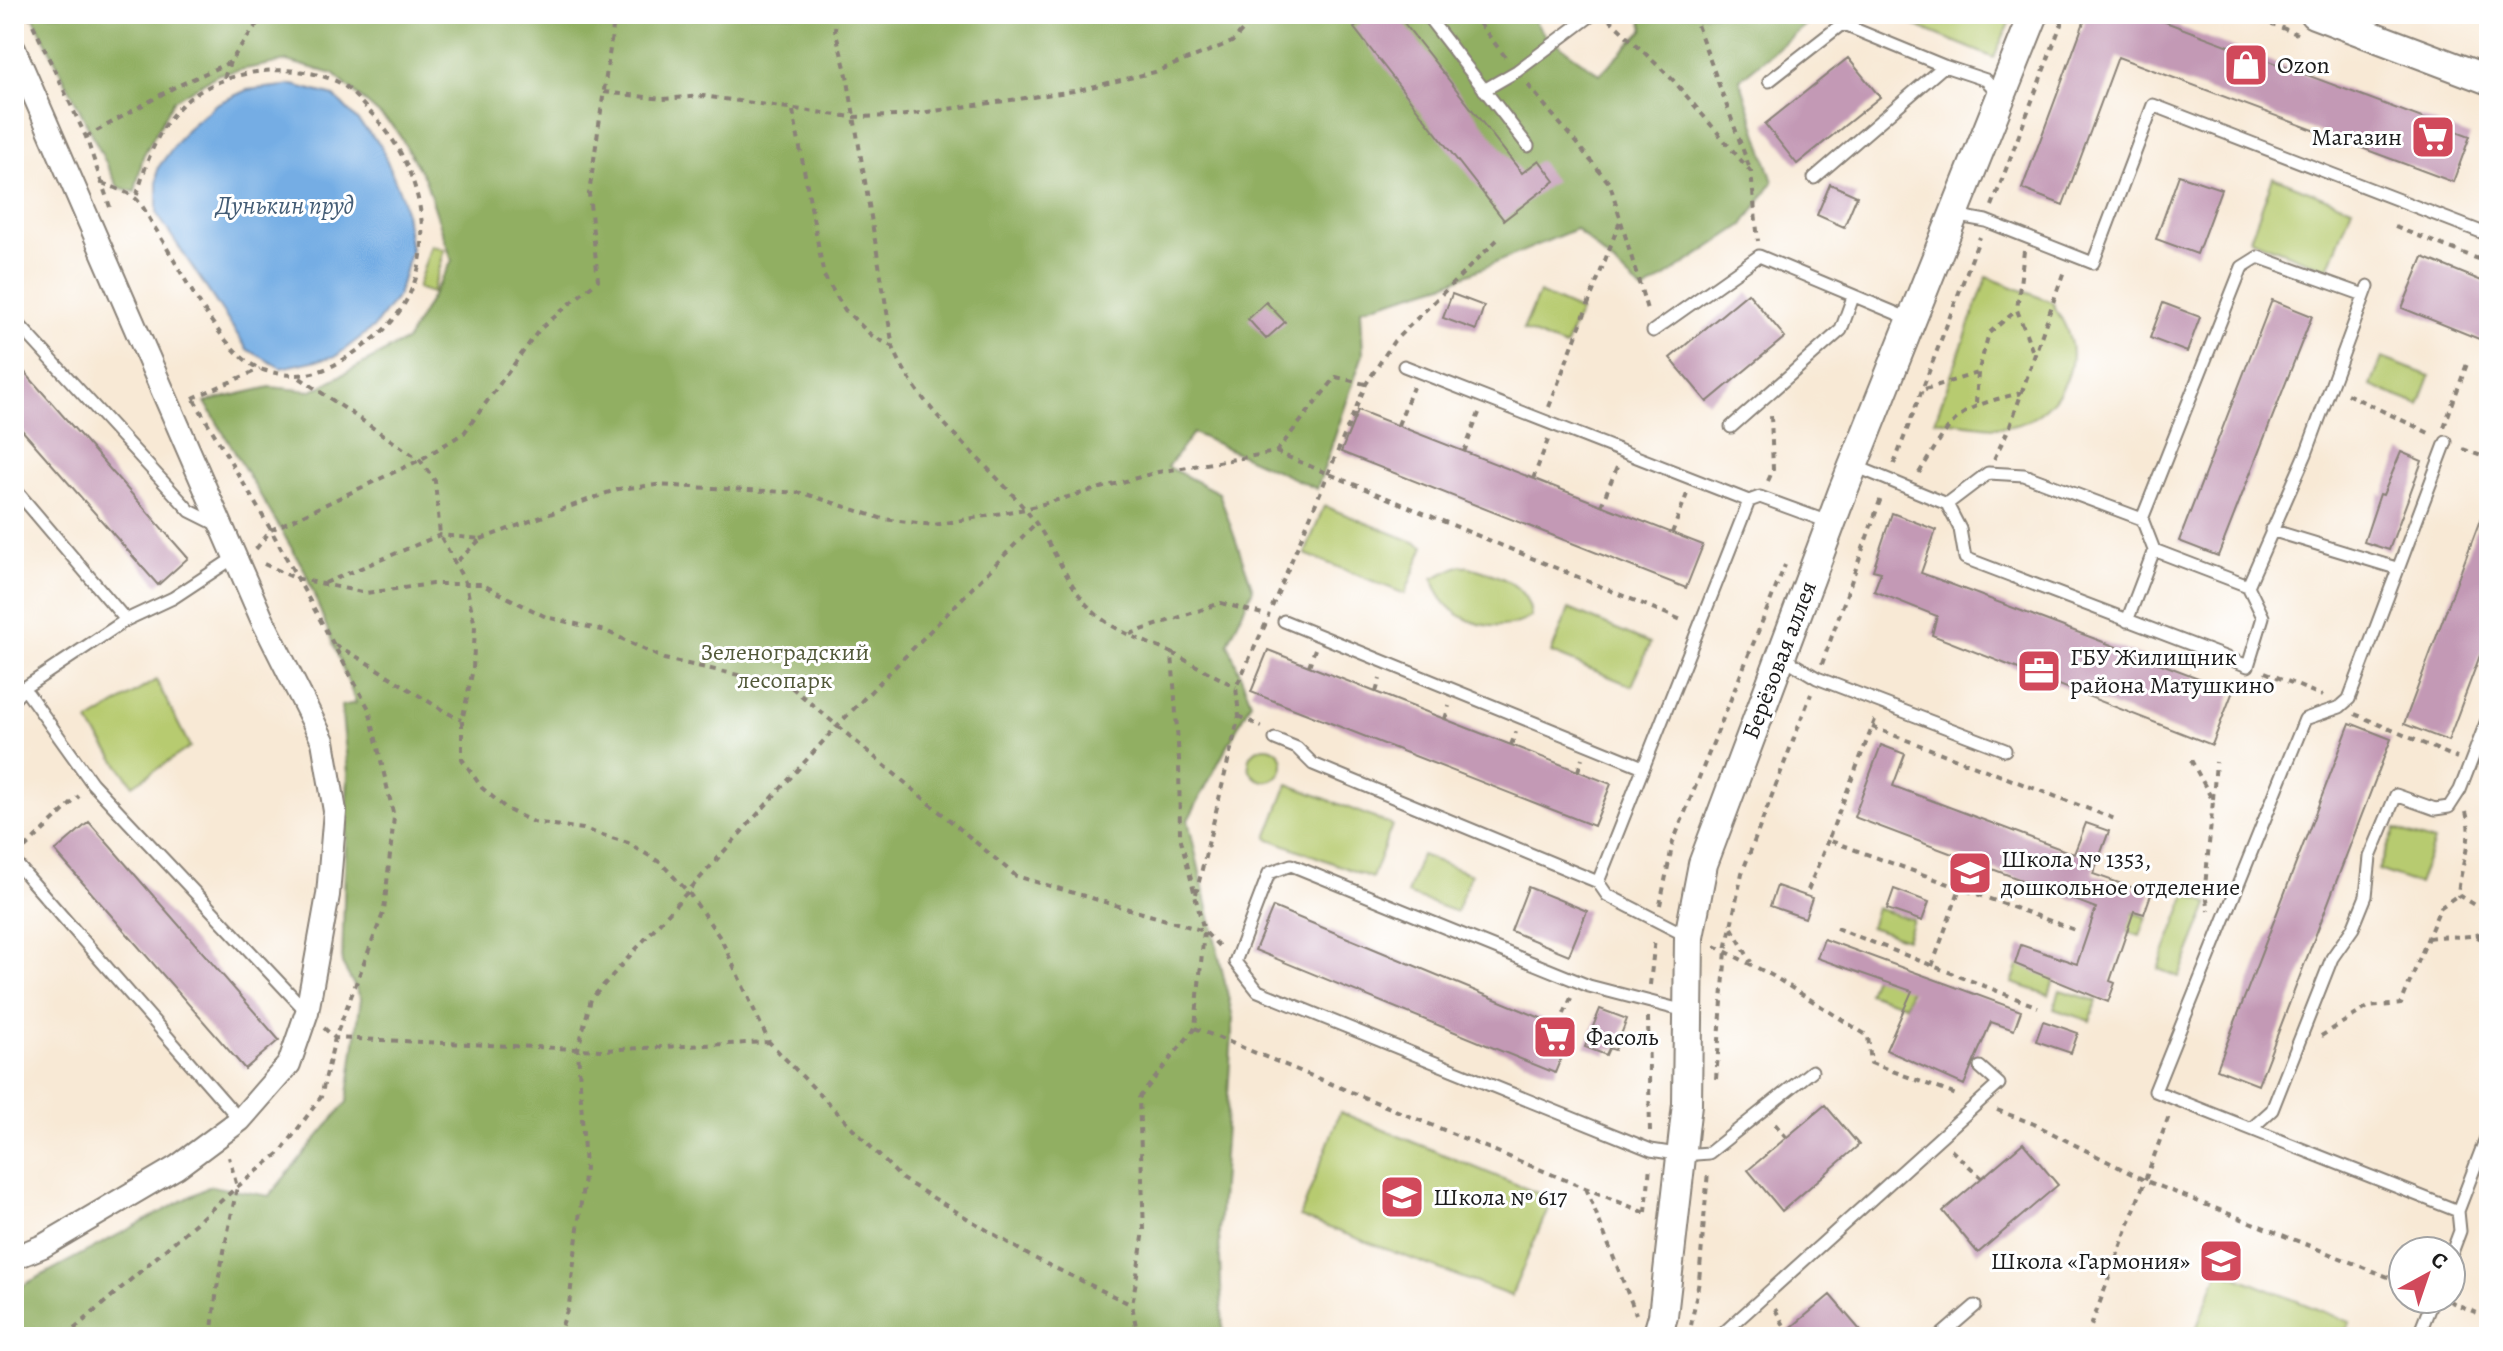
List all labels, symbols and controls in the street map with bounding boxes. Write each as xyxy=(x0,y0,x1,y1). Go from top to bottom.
shop icon: Ozon xyxy=(2222,41,2270,89)
place label: Ozon xyxy=(2277,49,2330,81)
supermarket icon: Магазин xyxy=(2409,113,2457,161)
place label: Магазин xyxy=(2311,121,2402,153)
water label: Дунькин пруд xyxy=(214,188,354,223)
street label: Берёзовая аллея xyxy=(1734,576,1824,744)
park label: Зеленоградский лесопарк xyxy=(701,636,869,696)
place label: ГБУ Жилищник района Матушкино xyxy=(2070,641,2275,701)
office icon: ГБУ Жилищник района Матушкино xyxy=(2015,647,2063,695)
place label: Школа № 1353, дошкольное отделение xyxy=(2000,843,2240,903)
school or university icon: Школа № 1353, дошкольное отделение xyxy=(1946,849,1994,897)
supermarket icon: Фасоль xyxy=(1531,1013,1579,1061)
place label: Фасоль xyxy=(1586,1021,1659,1053)
school or university icon: Школа № 617 xyxy=(1378,1173,1426,1221)
place label: Школа № 617 xyxy=(1433,1181,1568,1213)
north arrow xyxy=(2387,1235,2467,1315)
school or university icon: Школа «Гармония» xyxy=(2197,1237,2245,1285)
place label: Школа «Гармония» xyxy=(1990,1245,2190,1277)
text: С xyxy=(2424,1245,2454,1276)

